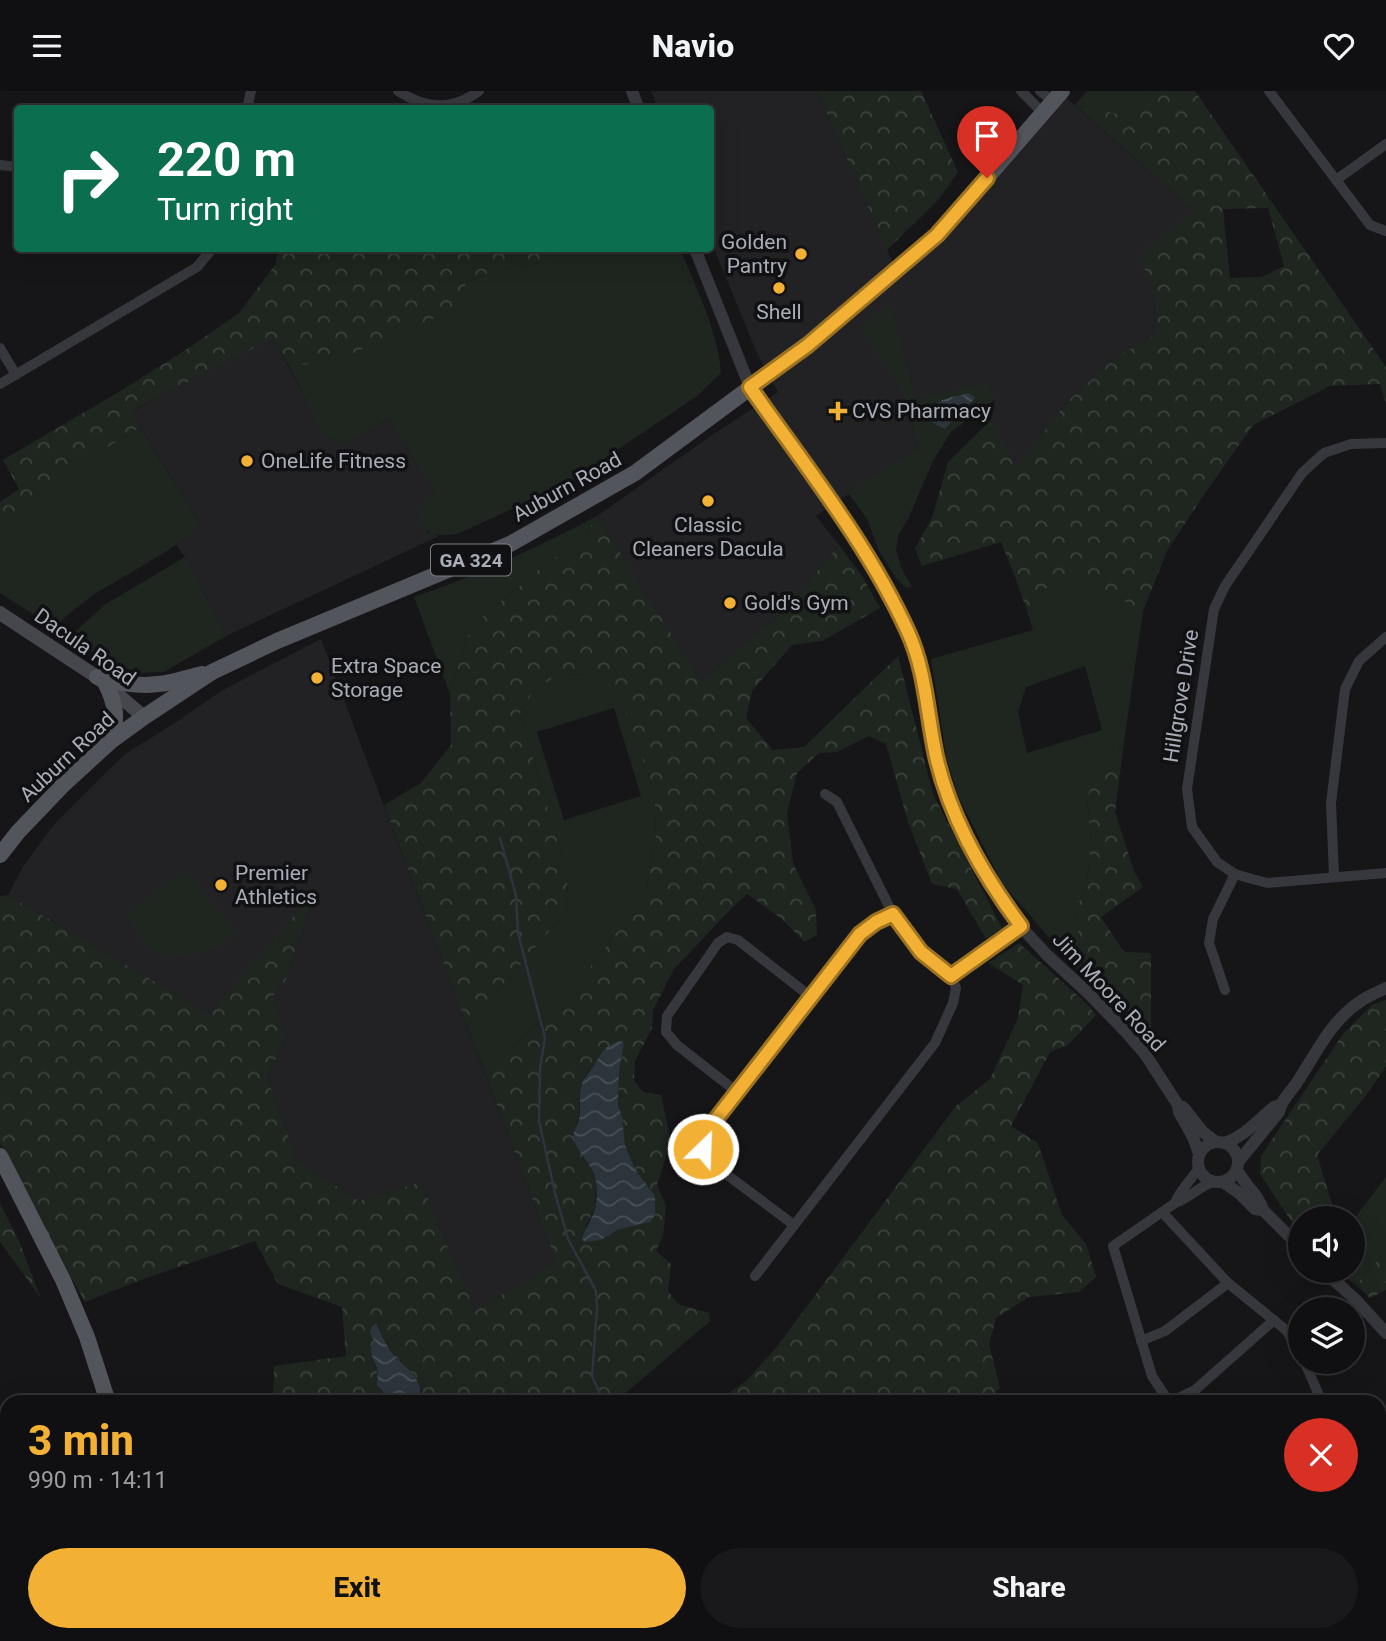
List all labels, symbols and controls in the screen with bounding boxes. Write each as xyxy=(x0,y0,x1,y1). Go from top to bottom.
icon: menu xyxy=(28,27,66,65)
text: Navio xyxy=(652,27,734,65)
icon: heart xyxy=(1320,27,1358,65)
pin xyxy=(957,106,1017,178)
icon: arrive xyxy=(968,117,1006,155)
text: 220 m xyxy=(157,131,296,188)
icon: right xyxy=(42,133,133,224)
text: Turn right xyxy=(157,190,293,228)
place label: Golden Pantry xyxy=(721,230,787,278)
marker: Golden Pantry xyxy=(793,246,809,262)
marker: Shell xyxy=(771,280,787,296)
place label: Shell xyxy=(756,300,802,324)
place label: CVS Pharmacy xyxy=(852,399,991,423)
marker: CVS Pharmacy xyxy=(830,403,846,419)
street label: Auburn Road xyxy=(508,447,626,527)
place label: OneLife Fitness xyxy=(261,449,406,473)
marker: OneLife Fitness xyxy=(239,453,255,469)
marker: Classic Cleaners Dacula xyxy=(700,493,716,509)
place label: Classic Cleaners Dacula xyxy=(632,513,784,561)
road number: GA 324 xyxy=(431,545,511,575)
place label: Gold's Gym xyxy=(744,591,849,615)
marker: Gold's Gym xyxy=(722,595,738,611)
street label: Dacula Road xyxy=(30,603,140,691)
street label: Hillgrove Drive xyxy=(1159,628,1203,764)
place label: Extra Space Storage xyxy=(331,654,441,702)
marker: Extra Space Storage xyxy=(309,670,325,686)
street label: Auburn Road xyxy=(15,707,119,807)
place label: Premier Athletics xyxy=(235,861,317,909)
marker: Premier Athletics xyxy=(213,877,229,893)
street label: Jim Moore Road xyxy=(1048,927,1170,1057)
position arrow xyxy=(666,1112,740,1186)
map controls xyxy=(1288,1206,1365,1374)
button: sound xyxy=(1288,1206,1365,1283)
button: layers xyxy=(1288,1297,1365,1374)
text: 3 min xyxy=(28,1416,134,1465)
button: close xyxy=(1284,1418,1358,1492)
text: 990 m · 14:11 xyxy=(28,1467,167,1494)
button: Exit xyxy=(28,1548,686,1628)
button: Share xyxy=(700,1548,1358,1628)

